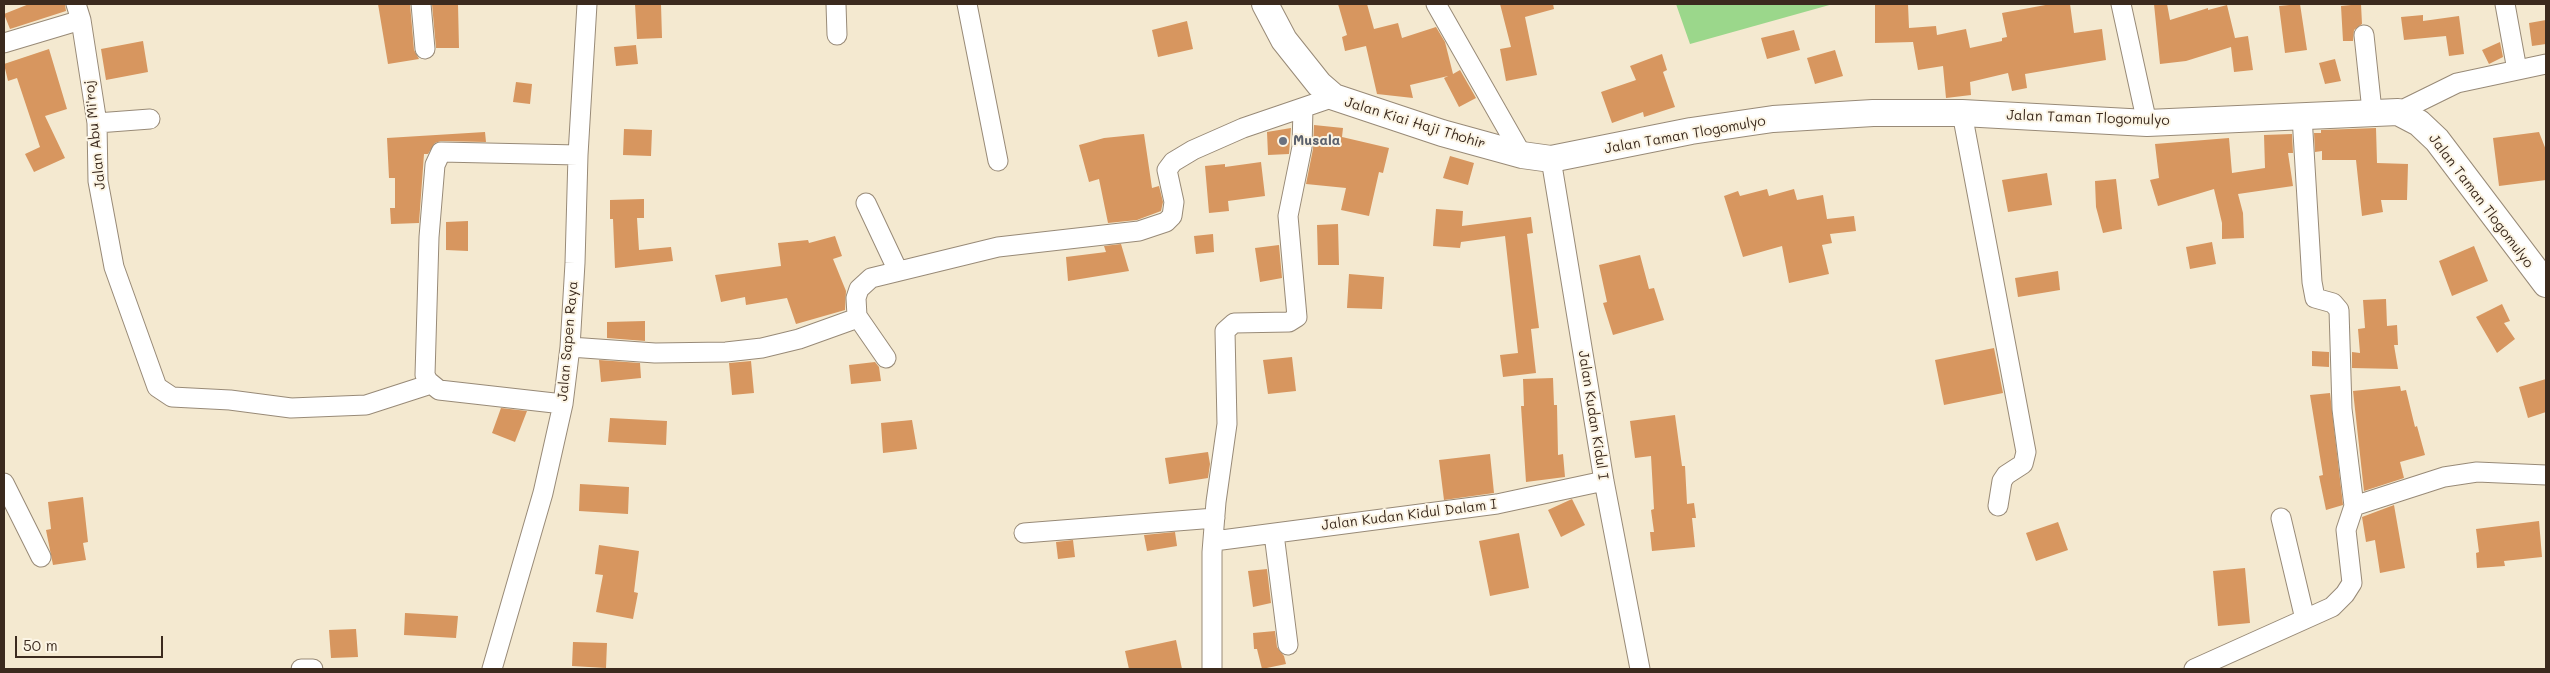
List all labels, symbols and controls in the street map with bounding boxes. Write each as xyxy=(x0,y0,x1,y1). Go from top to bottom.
street label: Jalan Abu Mi'roj xyxy=(81,79,109,191)
street label: Jalan Kiai Haji Thohir xyxy=(1342,94,1488,152)
street label: Jalan Taman Tlogomulyo xyxy=(2006,107,2170,129)
street label: Jalan Taman Tlogomulyo xyxy=(1603,113,1767,157)
street label: Jalan Taman Tlogomulyo xyxy=(2425,131,2537,271)
place label: Musala xyxy=(1293,133,1340,149)
marker: Musala xyxy=(1277,135,1289,147)
street label: Jalan Sapen Raya xyxy=(554,280,582,402)
street label: Jalan Kudan Kidul I xyxy=(1575,349,1611,481)
street label: Jalan Kudan Kidul Dalam I xyxy=(1320,496,1498,534)
scale bar xyxy=(18,626,165,658)
text: 50 m xyxy=(23,635,58,655)

